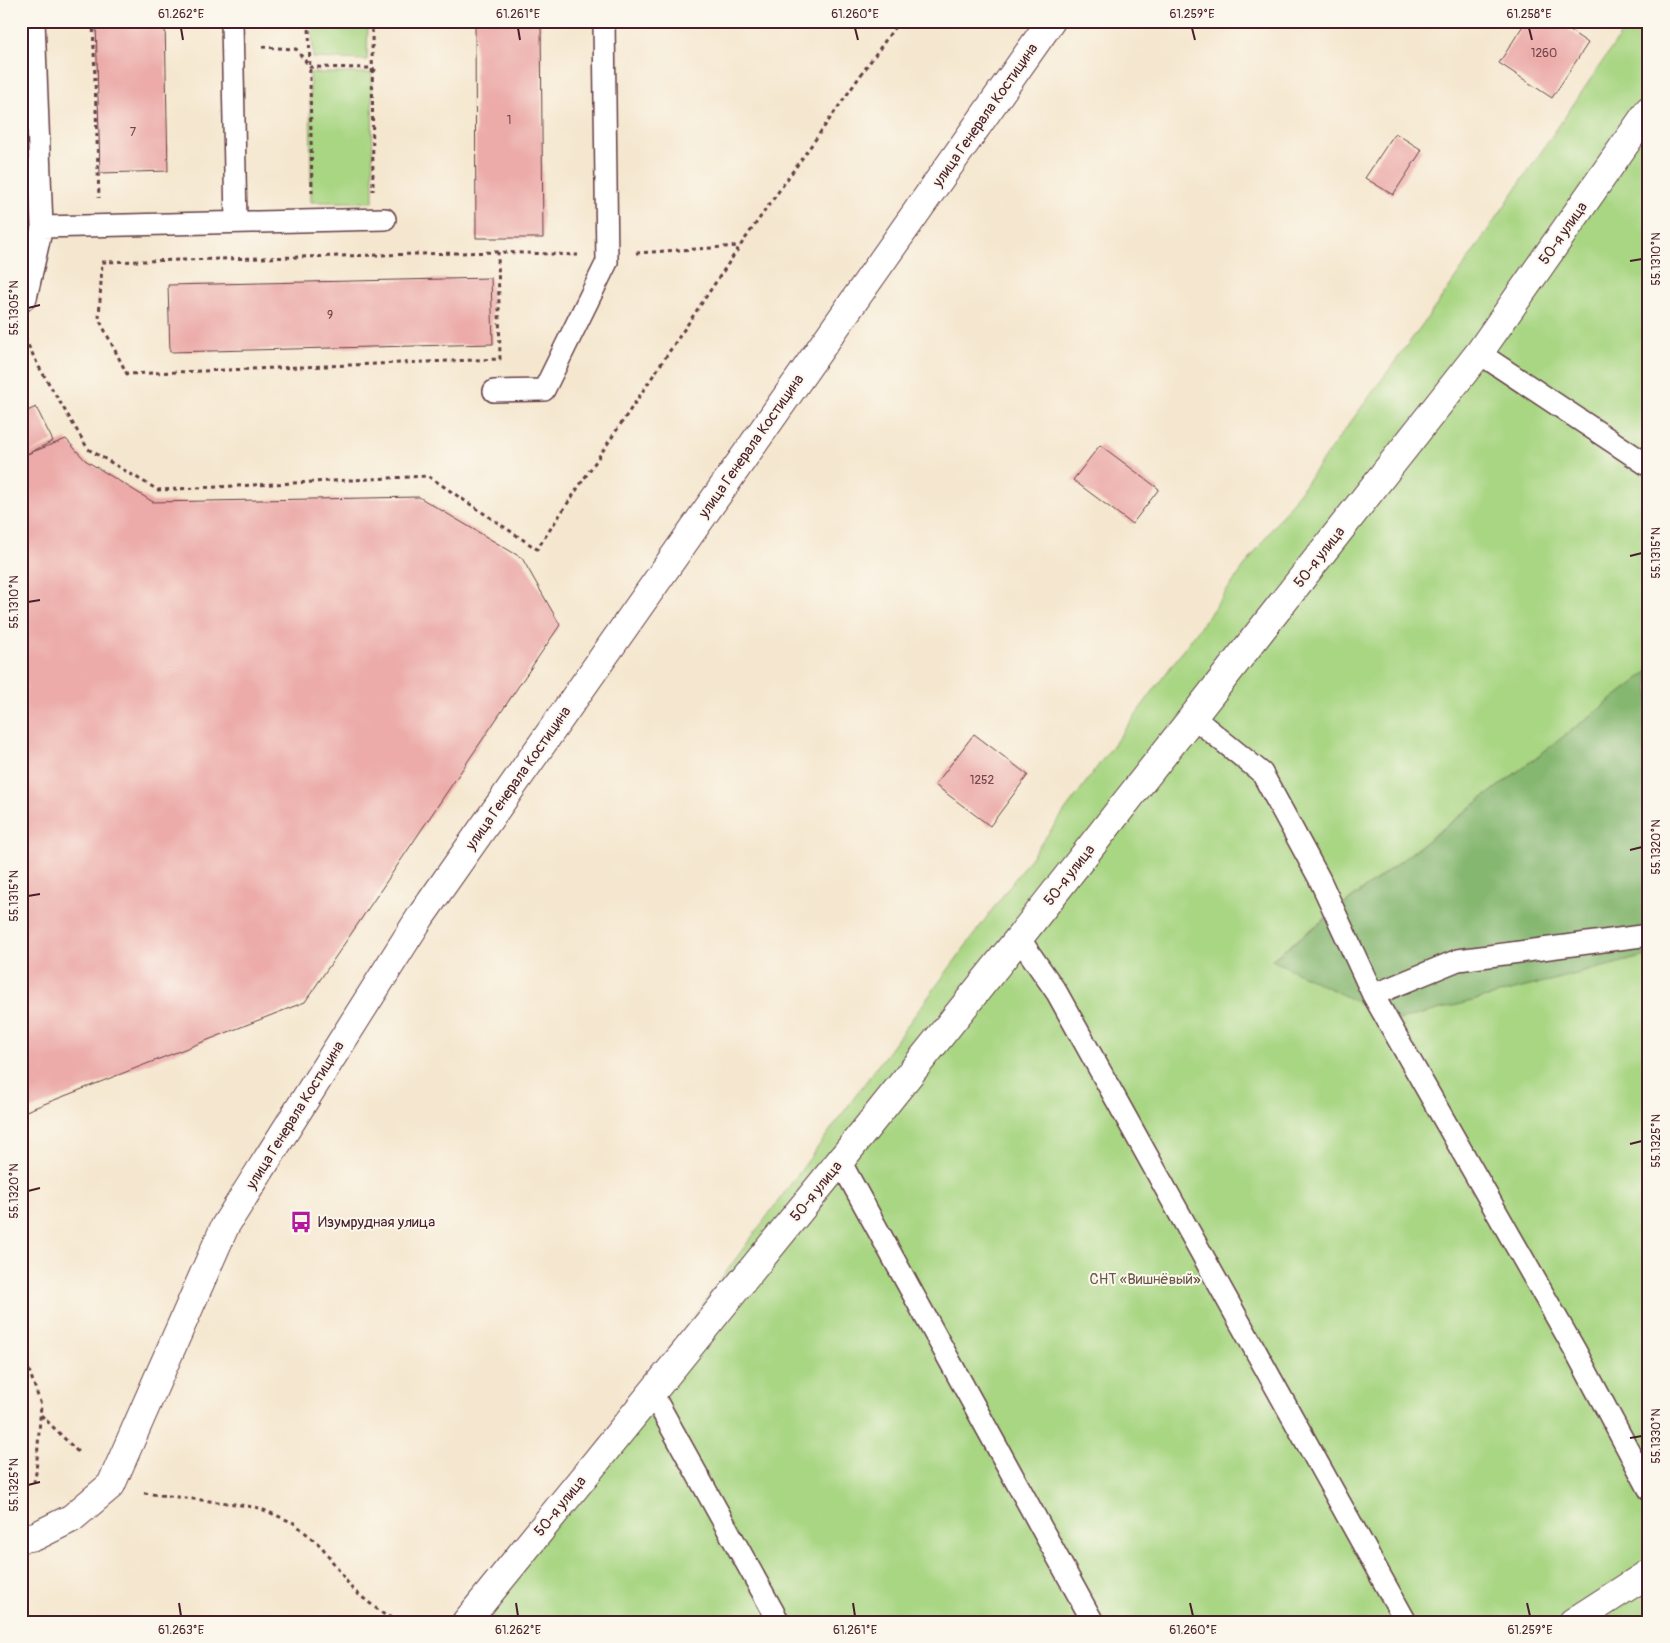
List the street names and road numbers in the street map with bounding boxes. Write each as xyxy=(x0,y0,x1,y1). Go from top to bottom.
street label: улица Генерала Костицина xyxy=(928,40,1042,192)
street label: 50-я улица xyxy=(1535,198,1592,268)
street label: улица Генерала Костицина xyxy=(694,371,808,523)
street label: 50-я улица xyxy=(1290,523,1349,592)
street label: улица Генерала Костицина xyxy=(461,703,575,855)
street label: 50-я улица xyxy=(1040,841,1099,910)
street label: улица Генерала Костицина xyxy=(242,1038,349,1194)
street label: 50-я улица xyxy=(786,1157,847,1225)
street label: 50-я улица xyxy=(530,1472,591,1540)

